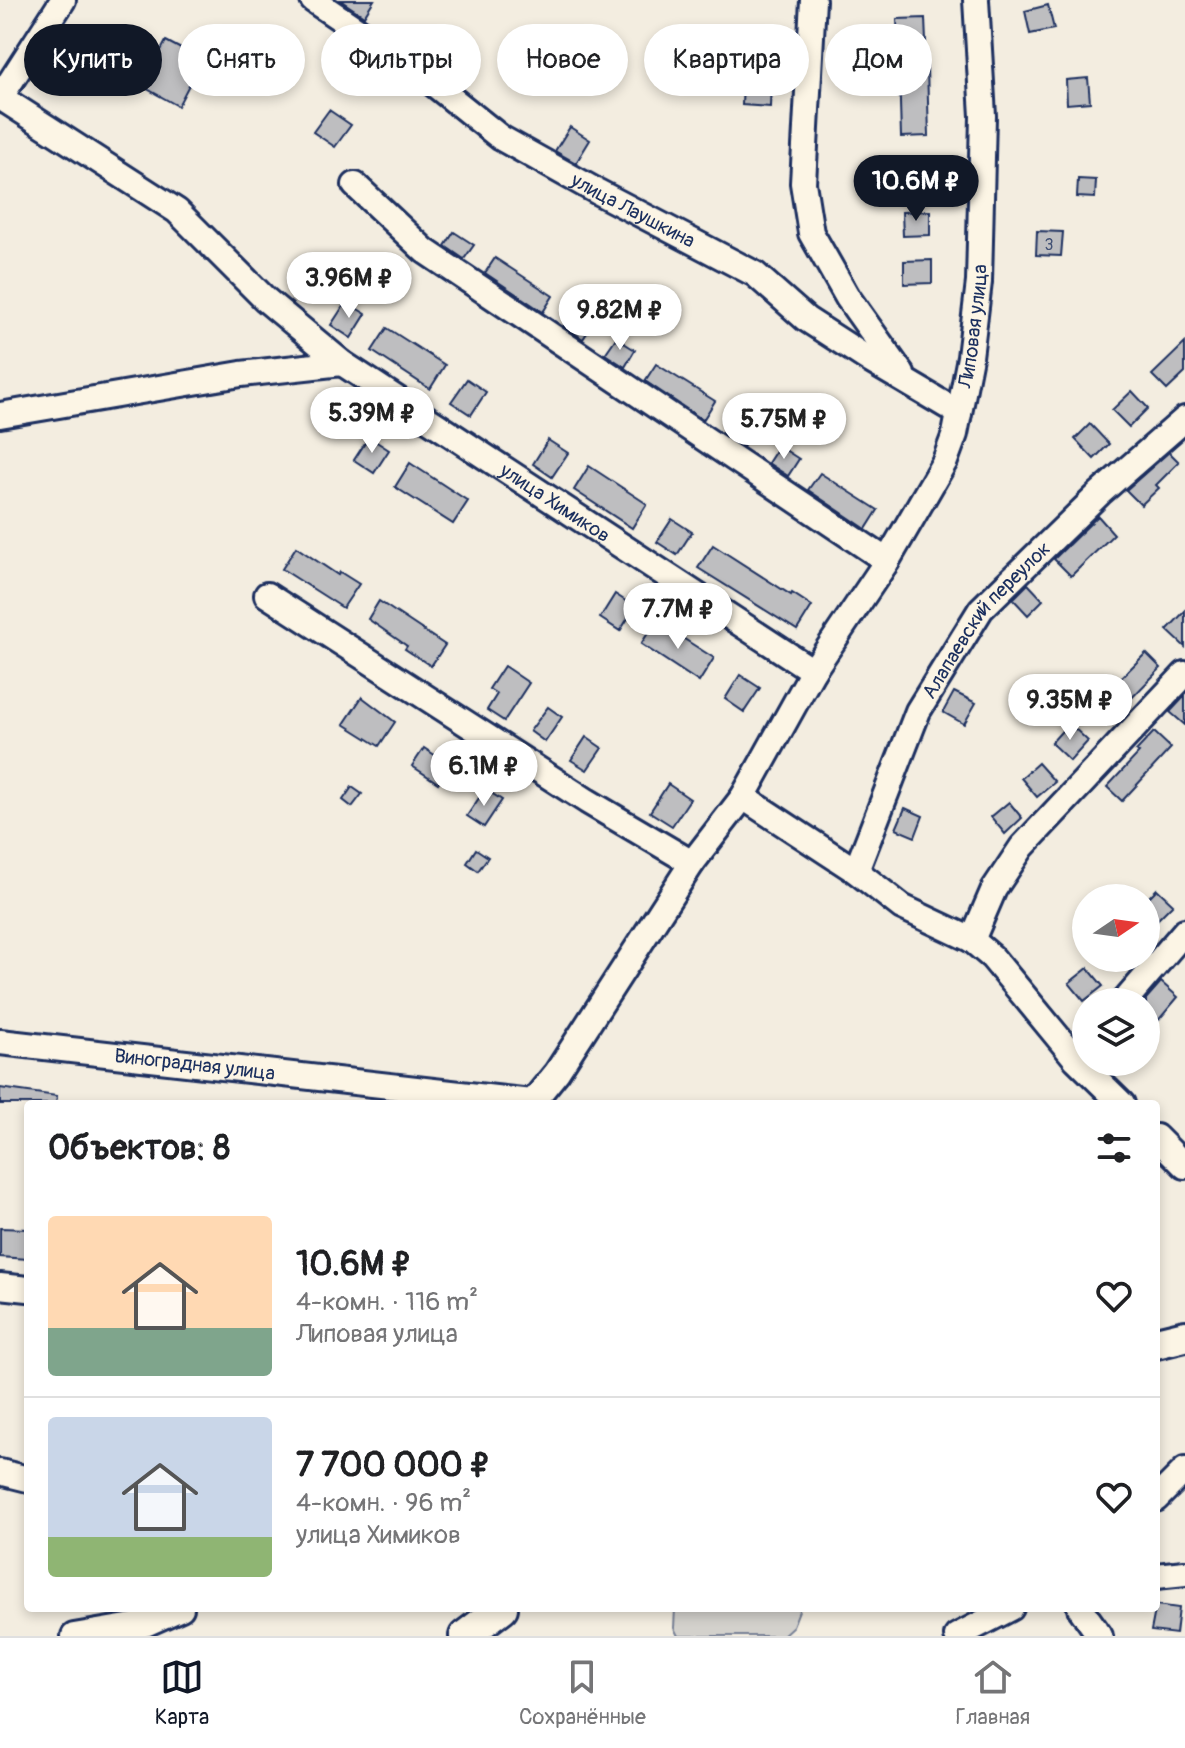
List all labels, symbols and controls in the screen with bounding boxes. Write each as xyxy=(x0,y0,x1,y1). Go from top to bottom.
chip: Купить xyxy=(24,24,162,96)
chip: Снять xyxy=(178,24,305,96)
chip: Фильтры xyxy=(321,24,481,96)
chip: Новое xyxy=(497,24,628,96)
chip: Квартира xyxy=(644,24,809,96)
chip: Дом xyxy=(825,24,932,96)
pin: 10.6M ₽ xyxy=(842,155,990,223)
text: 10.6M ₽ xyxy=(872,165,960,197)
street label: улица Лаушкина xyxy=(566,167,699,253)
house number: 3 xyxy=(1045,235,1054,255)
pin: 3.96M ₽ xyxy=(275,252,423,320)
text: 3.96M ₽ xyxy=(305,262,393,294)
street label: Липовая улица xyxy=(952,264,992,391)
pin: 9.82M ₽ xyxy=(546,284,694,352)
text: 9.82M ₽ xyxy=(577,294,663,326)
pin: 5.39M ₽ xyxy=(298,387,446,455)
pin: 5.75M ₽ xyxy=(710,393,858,461)
text: 5.39M ₽ xyxy=(328,397,416,429)
text: 5.75M ₽ xyxy=(740,403,828,435)
street label: улица Химиков xyxy=(494,457,615,548)
street label: Алапаевский переулок xyxy=(917,536,1056,703)
pin: 7.7M ₽ xyxy=(613,583,743,651)
text: 7.7M ₽ xyxy=(641,593,715,625)
pin: 9.35M ₽ xyxy=(996,674,1144,742)
text: 9.35M ₽ xyxy=(1026,684,1114,716)
pin: 6.1M ₽ xyxy=(419,740,549,808)
text: 6.1M ₽ xyxy=(449,750,519,782)
north arrow xyxy=(1072,884,1160,972)
map controls xyxy=(1072,884,1160,1076)
button: layers xyxy=(1072,988,1160,1076)
street label: Виноградная улица xyxy=(113,1043,276,1086)
icon: filters xyxy=(1092,1126,1136,1170)
text: Объектов: 8 xyxy=(48,1127,230,1170)
text: 10.6M ₽ xyxy=(296,1243,412,1286)
icon: home xyxy=(112,1248,208,1344)
icon: heart xyxy=(1092,1274,1136,1318)
text: 4-комн. · 116 m² xyxy=(296,1286,478,1318)
text: Липовая улица xyxy=(296,1318,458,1350)
text: 7 700 000 ₽ xyxy=(296,1444,491,1487)
icon: home xyxy=(112,1449,208,1545)
icon: heart xyxy=(1092,1475,1136,1519)
text: 4-комн. · 96 m² xyxy=(296,1487,471,1519)
text: улица Химиков xyxy=(296,1519,461,1551)
tab: Карта xyxy=(155,1655,209,1731)
tab: Сохранённые xyxy=(519,1655,646,1731)
tab: Главная xyxy=(955,1655,1030,1731)

